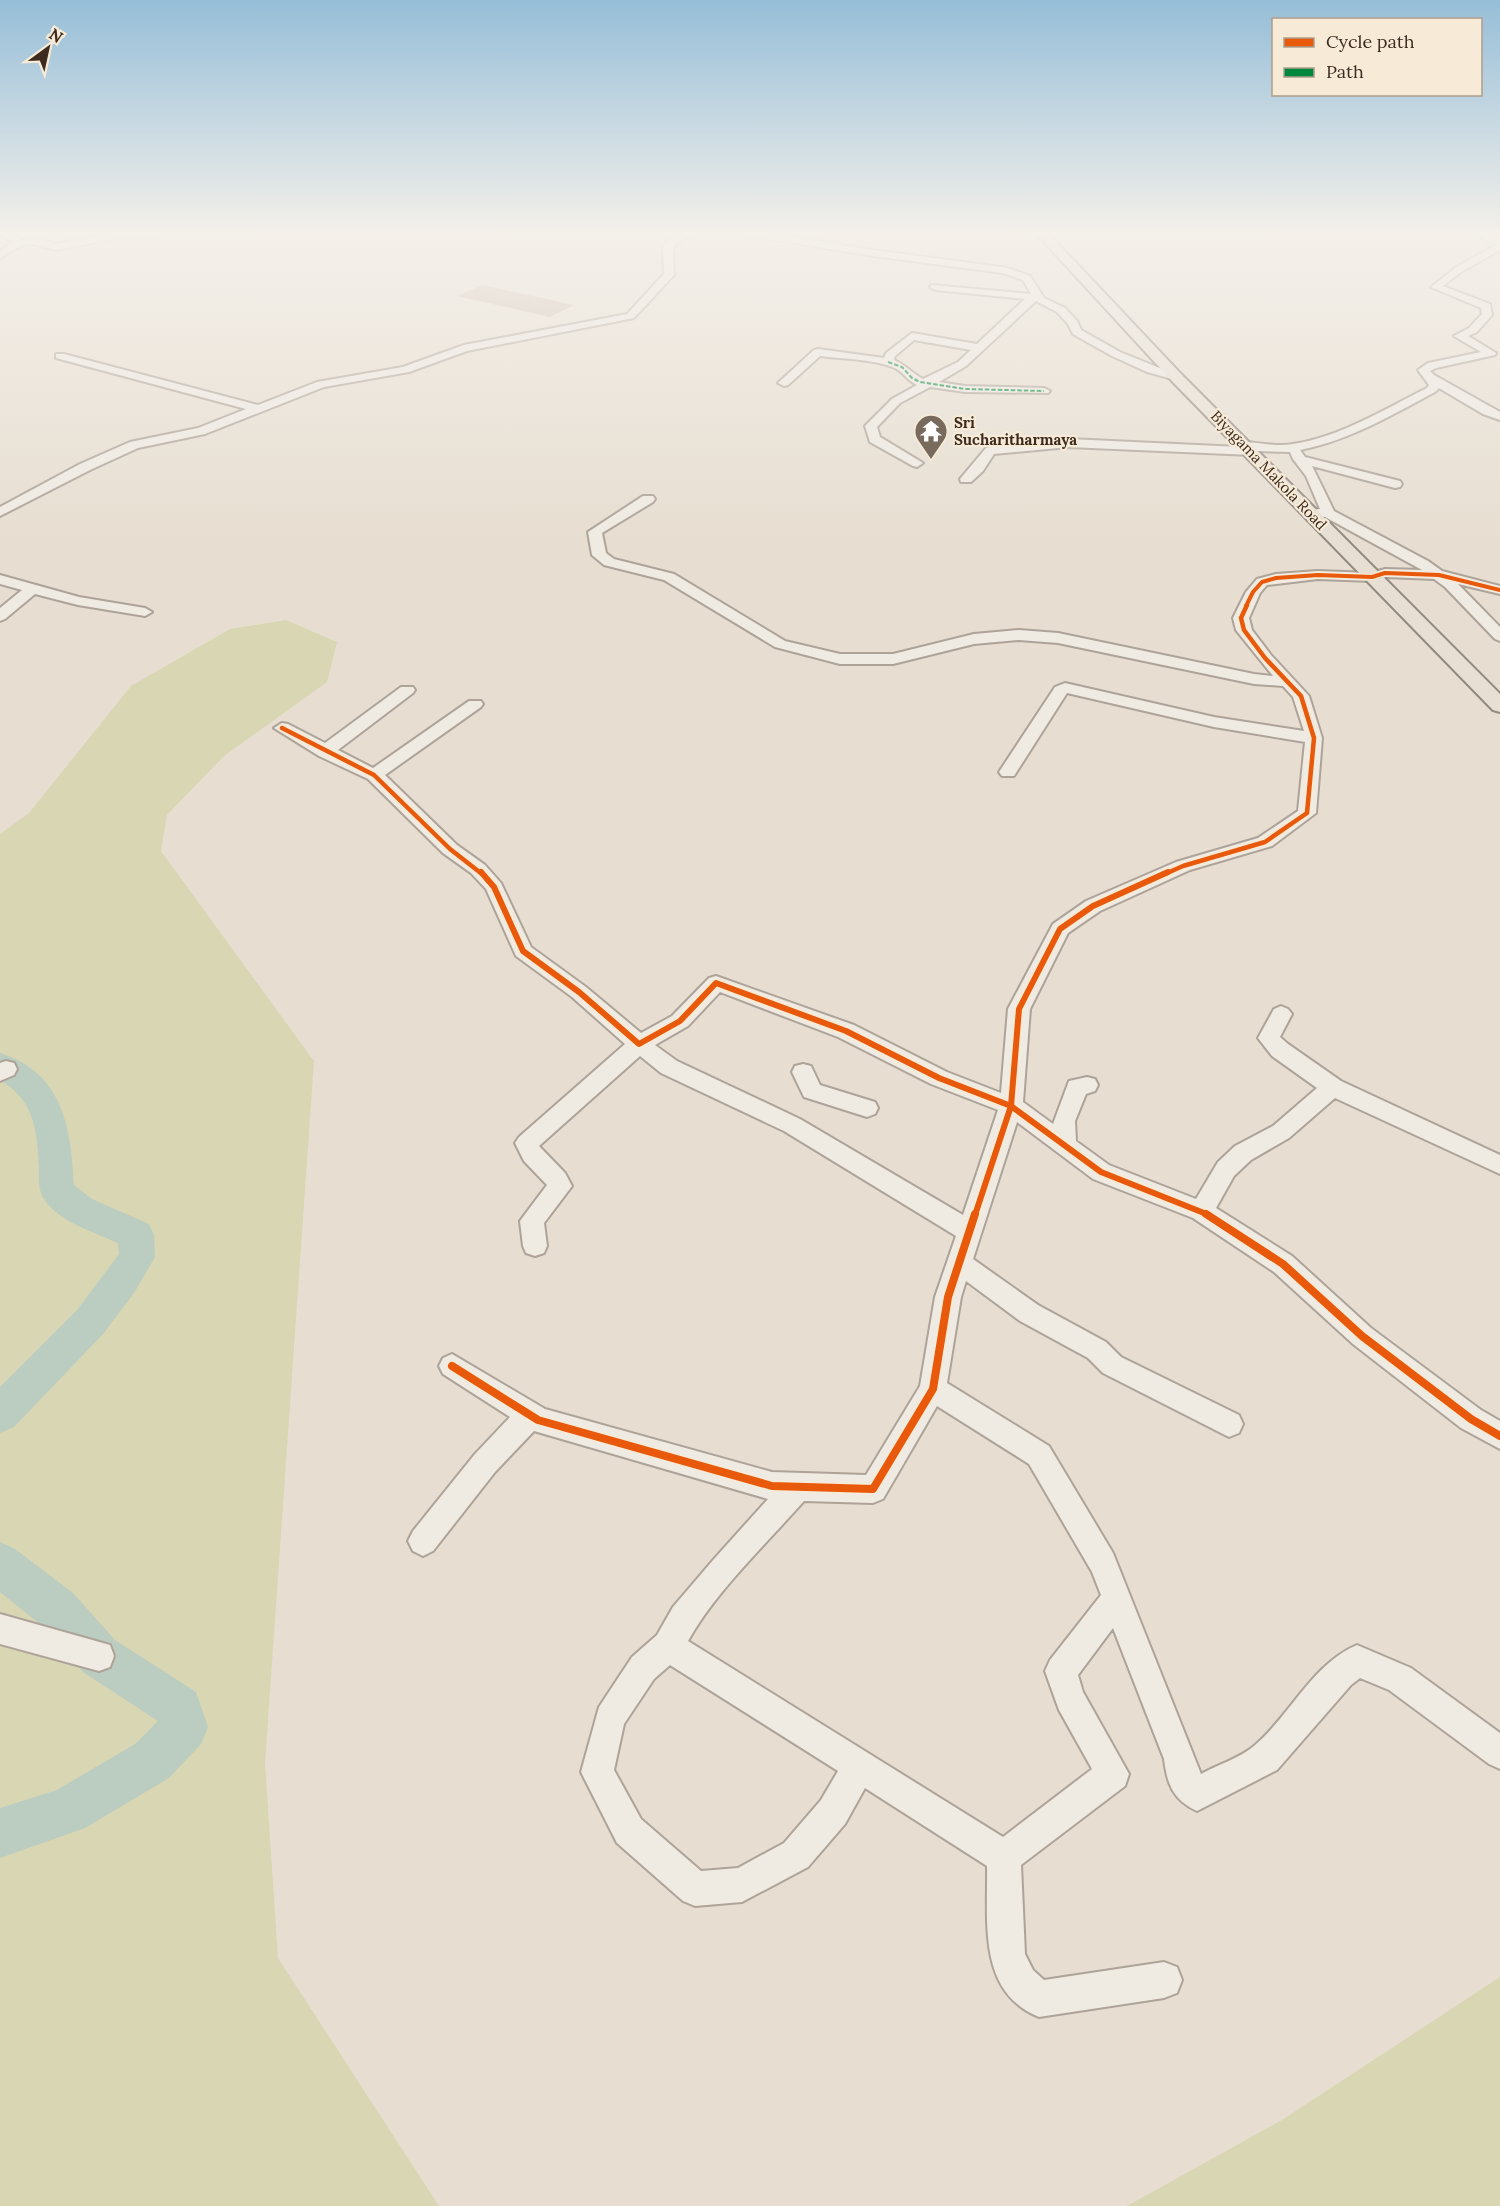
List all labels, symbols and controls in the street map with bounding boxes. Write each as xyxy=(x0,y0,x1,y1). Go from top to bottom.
north arrow xyxy=(18,18,78,78)
legend xyxy=(1272,18,1482,96)
text: N xyxy=(46,24,67,47)
text: Cycle path xyxy=(1326,30,1415,53)
text: Path xyxy=(1326,60,1364,83)
street label: Biyagama Makola Road xyxy=(1207,406,1331,534)
temple icon: Sri Sucharitharmaya xyxy=(913,413,949,460)
place label: Sri Sucharitharmaya xyxy=(954,413,1077,449)

